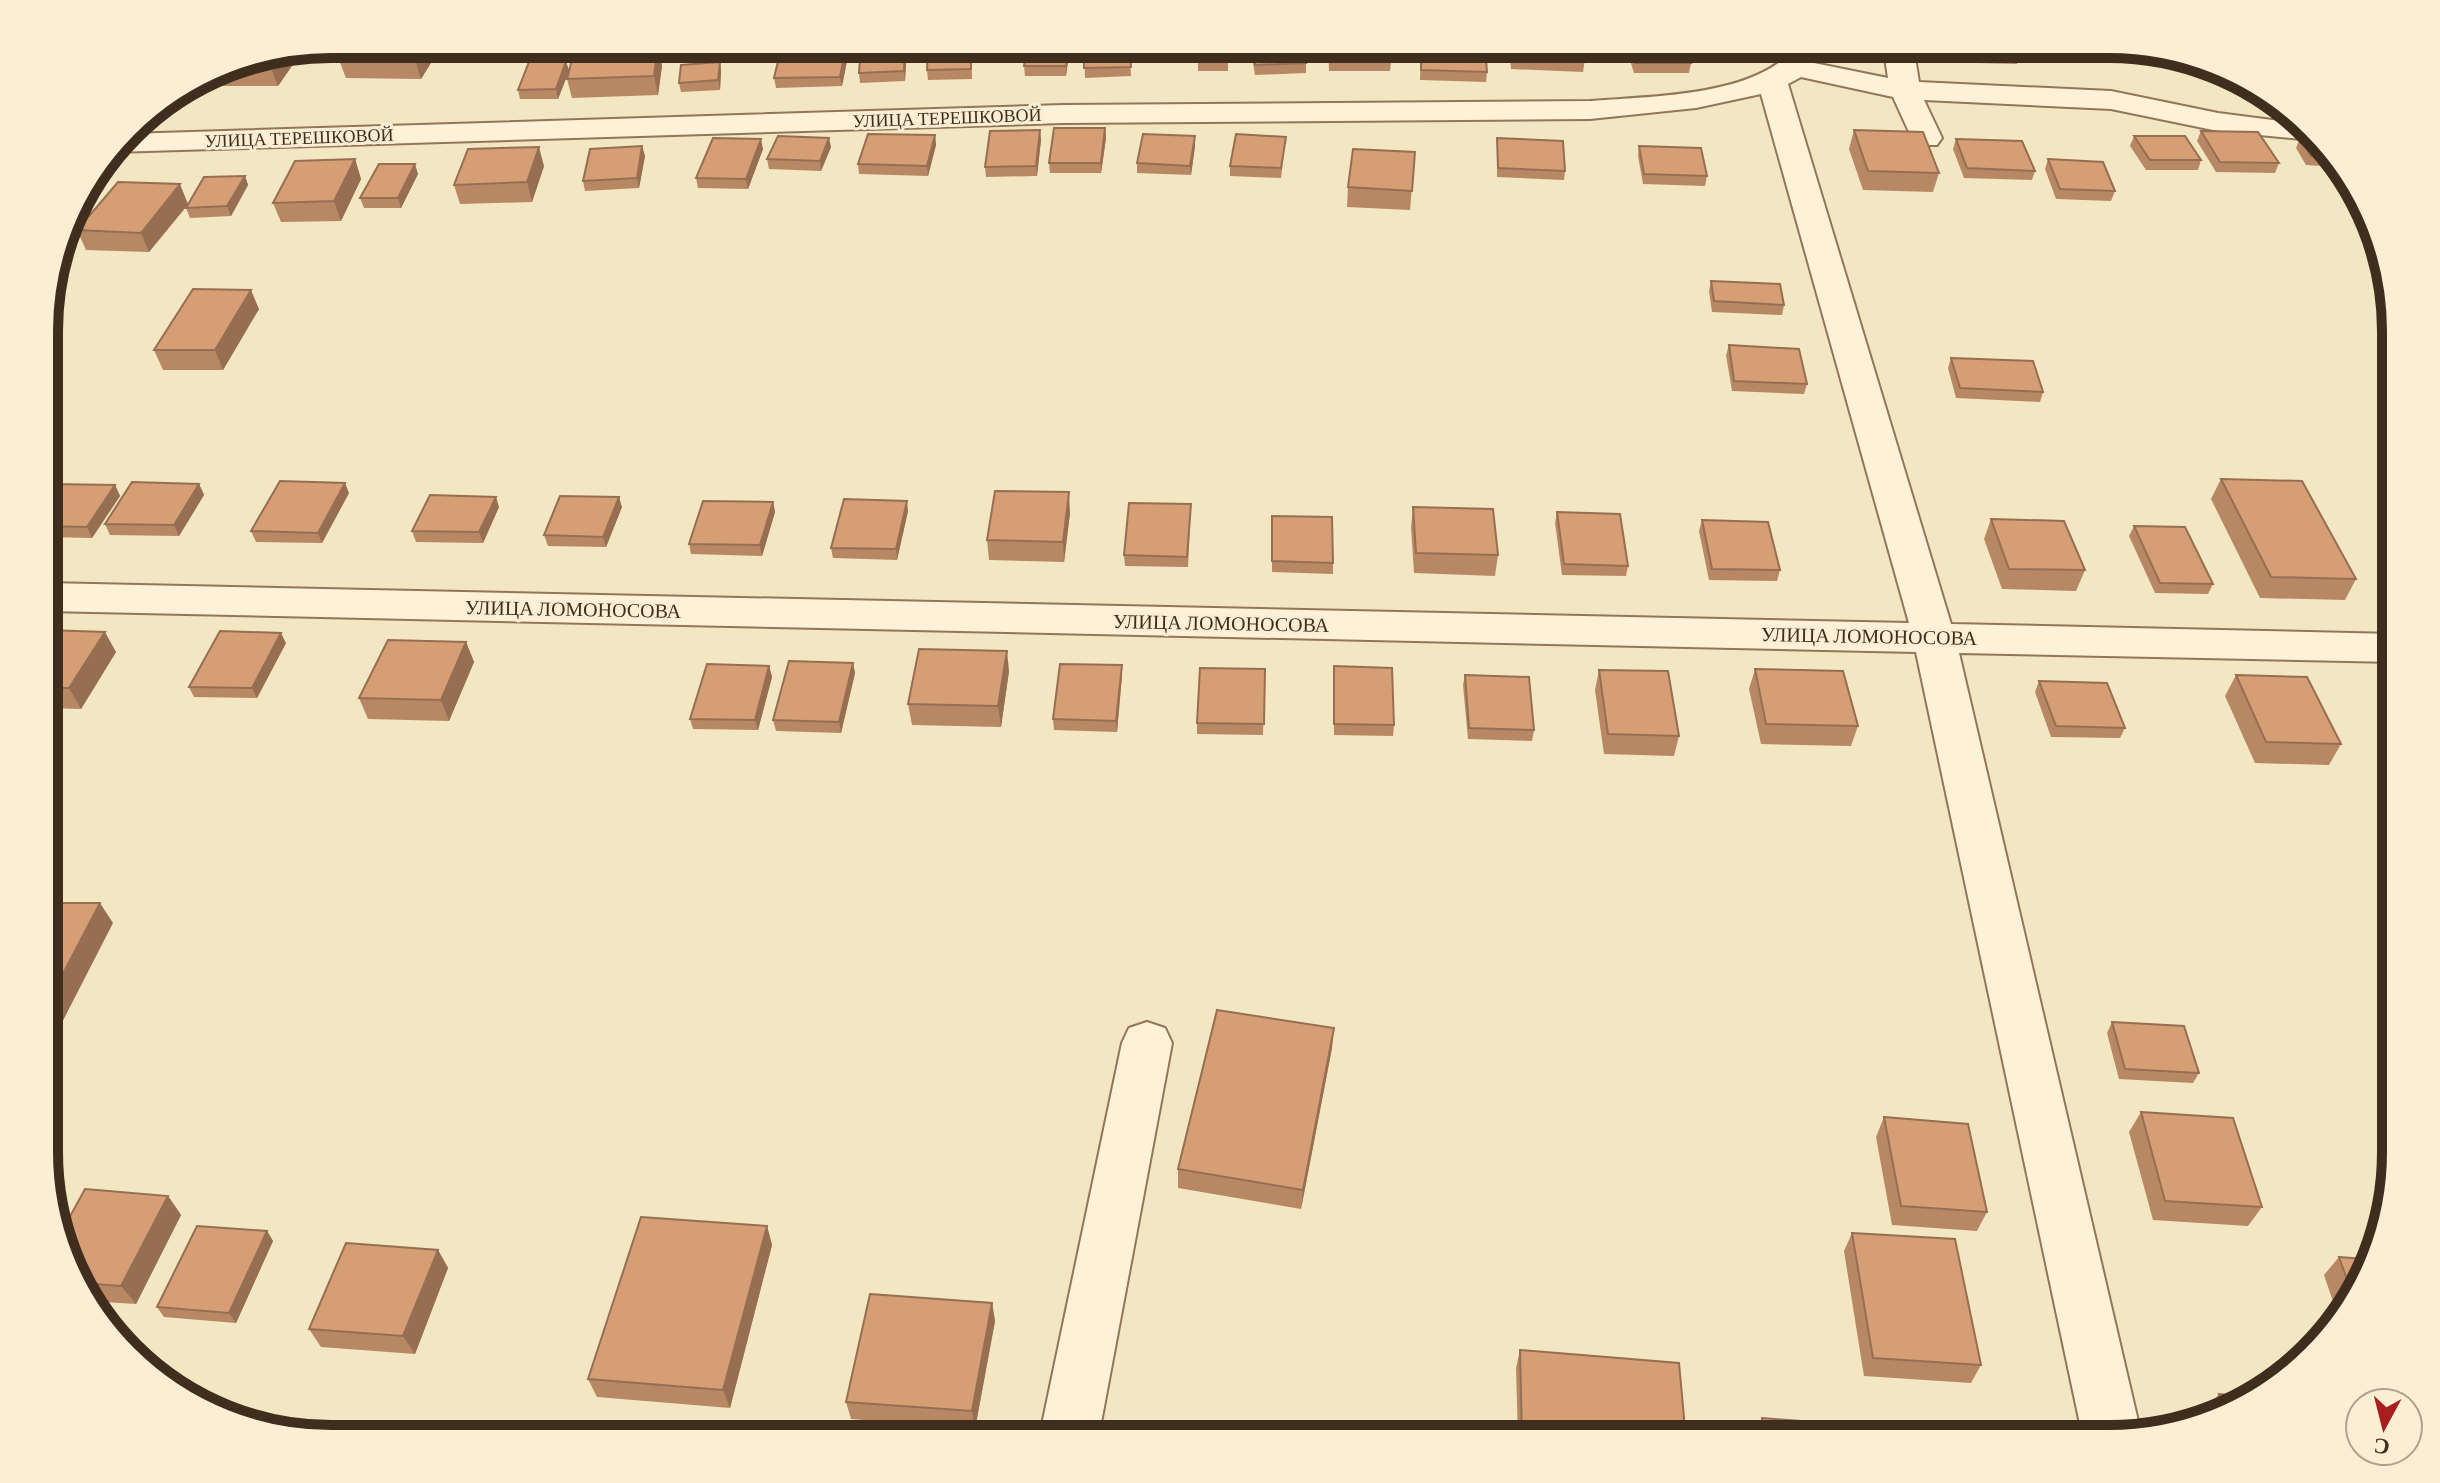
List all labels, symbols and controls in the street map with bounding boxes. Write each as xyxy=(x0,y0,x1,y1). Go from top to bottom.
street label: УЛИЦА ТЕРЕШКОВОЙ xyxy=(852,105,1042,131)
street label: УЛИЦА ТЕРЕШКОВОЙ xyxy=(204,125,394,151)
street label: УЛИЦА ЛОМОНОСОВА xyxy=(465,596,682,623)
street label: УЛИЦА ЛОМОНОСОВА xyxy=(1113,610,1330,637)
street label: УЛИЦА ЛОМОНОСОВА xyxy=(1761,623,1978,650)
north arrow xyxy=(2344,1387,2424,1467)
text: С xyxy=(2372,1433,2391,1460)

